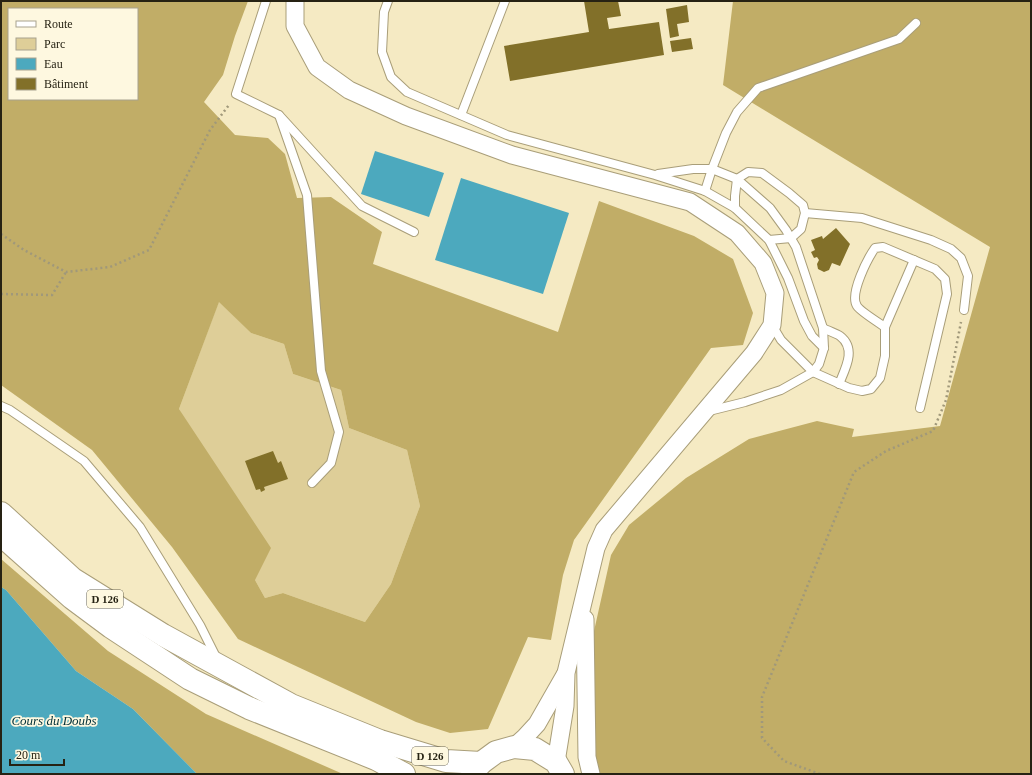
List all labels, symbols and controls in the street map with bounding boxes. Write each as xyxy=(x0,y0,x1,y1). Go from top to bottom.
legend xyxy=(8,8,138,100)
text: Route xyxy=(44,17,73,31)
text: Parc xyxy=(44,37,65,51)
text: Eau xyxy=(44,57,63,71)
text: Bâtiment xyxy=(44,77,89,91)
road number: D 126 xyxy=(87,590,123,608)
water label: Cours du Doubs xyxy=(11,713,97,728)
scale bar xyxy=(10,741,64,767)
road number: D 126 xyxy=(412,747,448,765)
text: 20 m xyxy=(16,748,41,762)

